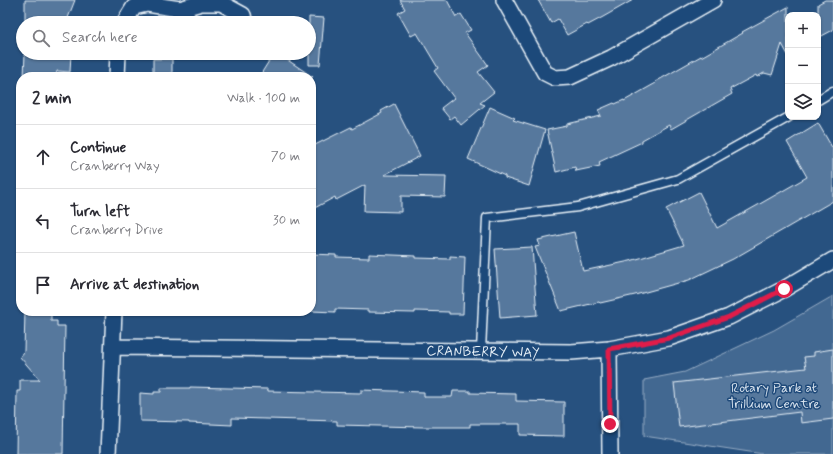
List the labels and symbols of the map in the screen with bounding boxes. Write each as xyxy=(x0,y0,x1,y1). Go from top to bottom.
route start xyxy=(775,280,793,298)
street label: CRANBERRY WAY xyxy=(426,342,540,362)
park label: Rotary Park at Trillium Centre xyxy=(728,379,821,413)
route end xyxy=(601,415,619,433)

